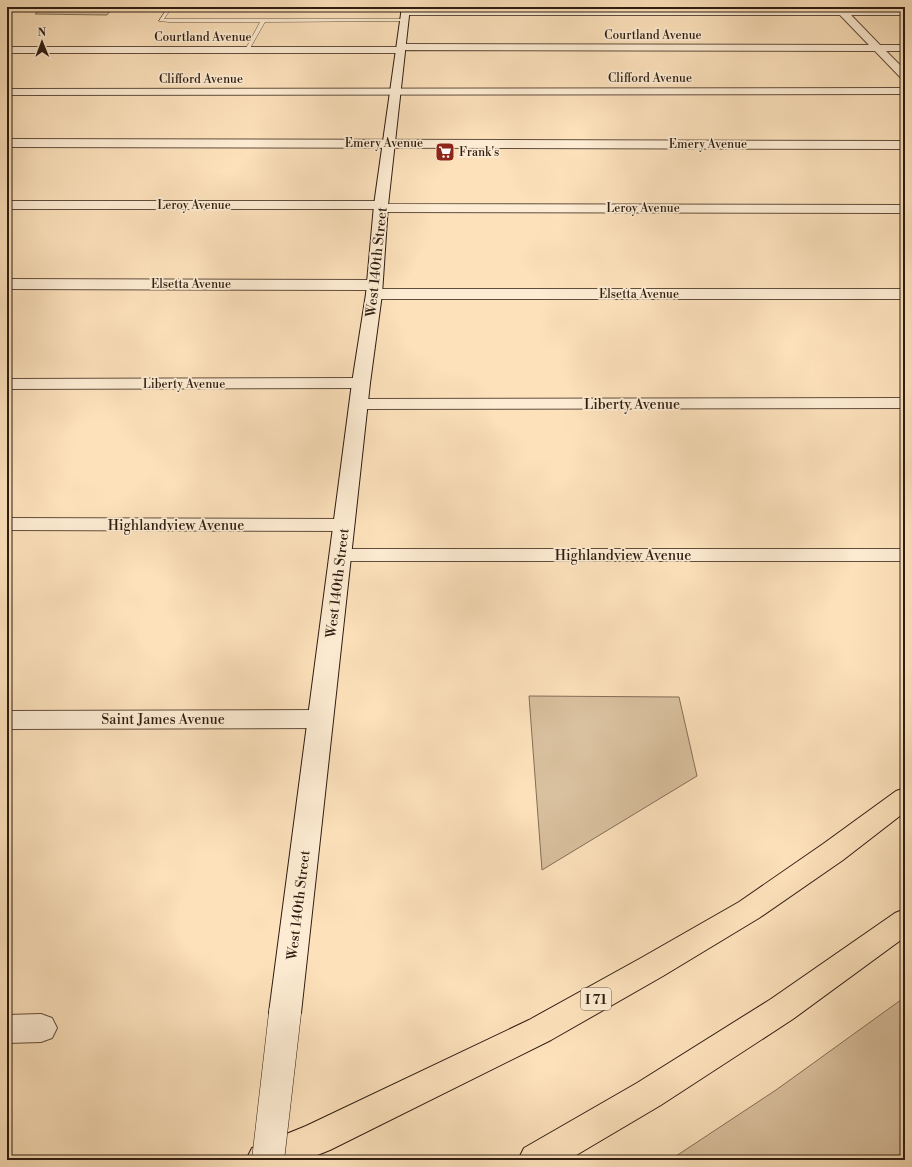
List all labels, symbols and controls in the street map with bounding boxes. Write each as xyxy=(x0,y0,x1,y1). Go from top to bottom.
north arrow xyxy=(22,22,62,62)
text: N xyxy=(37,26,47,40)
street label: Courtland Avenue xyxy=(604,28,702,43)
street label: Courtland Avenue xyxy=(154,30,252,45)
street label: Clifford Avenue xyxy=(608,71,692,86)
street label: Clifford Avenue xyxy=(159,72,243,87)
street label: Emery Avenue xyxy=(345,136,423,151)
street label: Emery Avenue xyxy=(669,137,747,152)
supermarket icon: Frank's xyxy=(434,141,456,163)
place label: Frank's xyxy=(459,145,499,160)
street label: Leroy Avenue xyxy=(157,198,231,213)
street label: Leroy Avenue xyxy=(606,201,680,216)
street label: West 140th Street xyxy=(362,206,392,319)
street label: Elsetta Avenue xyxy=(151,277,231,292)
street label: Elsetta Avenue xyxy=(599,287,679,302)
street label: Liberty Avenue xyxy=(143,377,225,392)
street label: Liberty Avenue xyxy=(584,396,680,414)
street label: Highlandview Avenue xyxy=(108,517,244,535)
street label: West 140th Street xyxy=(322,527,354,640)
street label: Highlandview Avenue xyxy=(555,547,691,565)
street label: Saint James Avenue xyxy=(101,711,225,729)
street label: West 140th Street xyxy=(283,849,315,962)
road number: I 71 xyxy=(581,988,611,1010)

